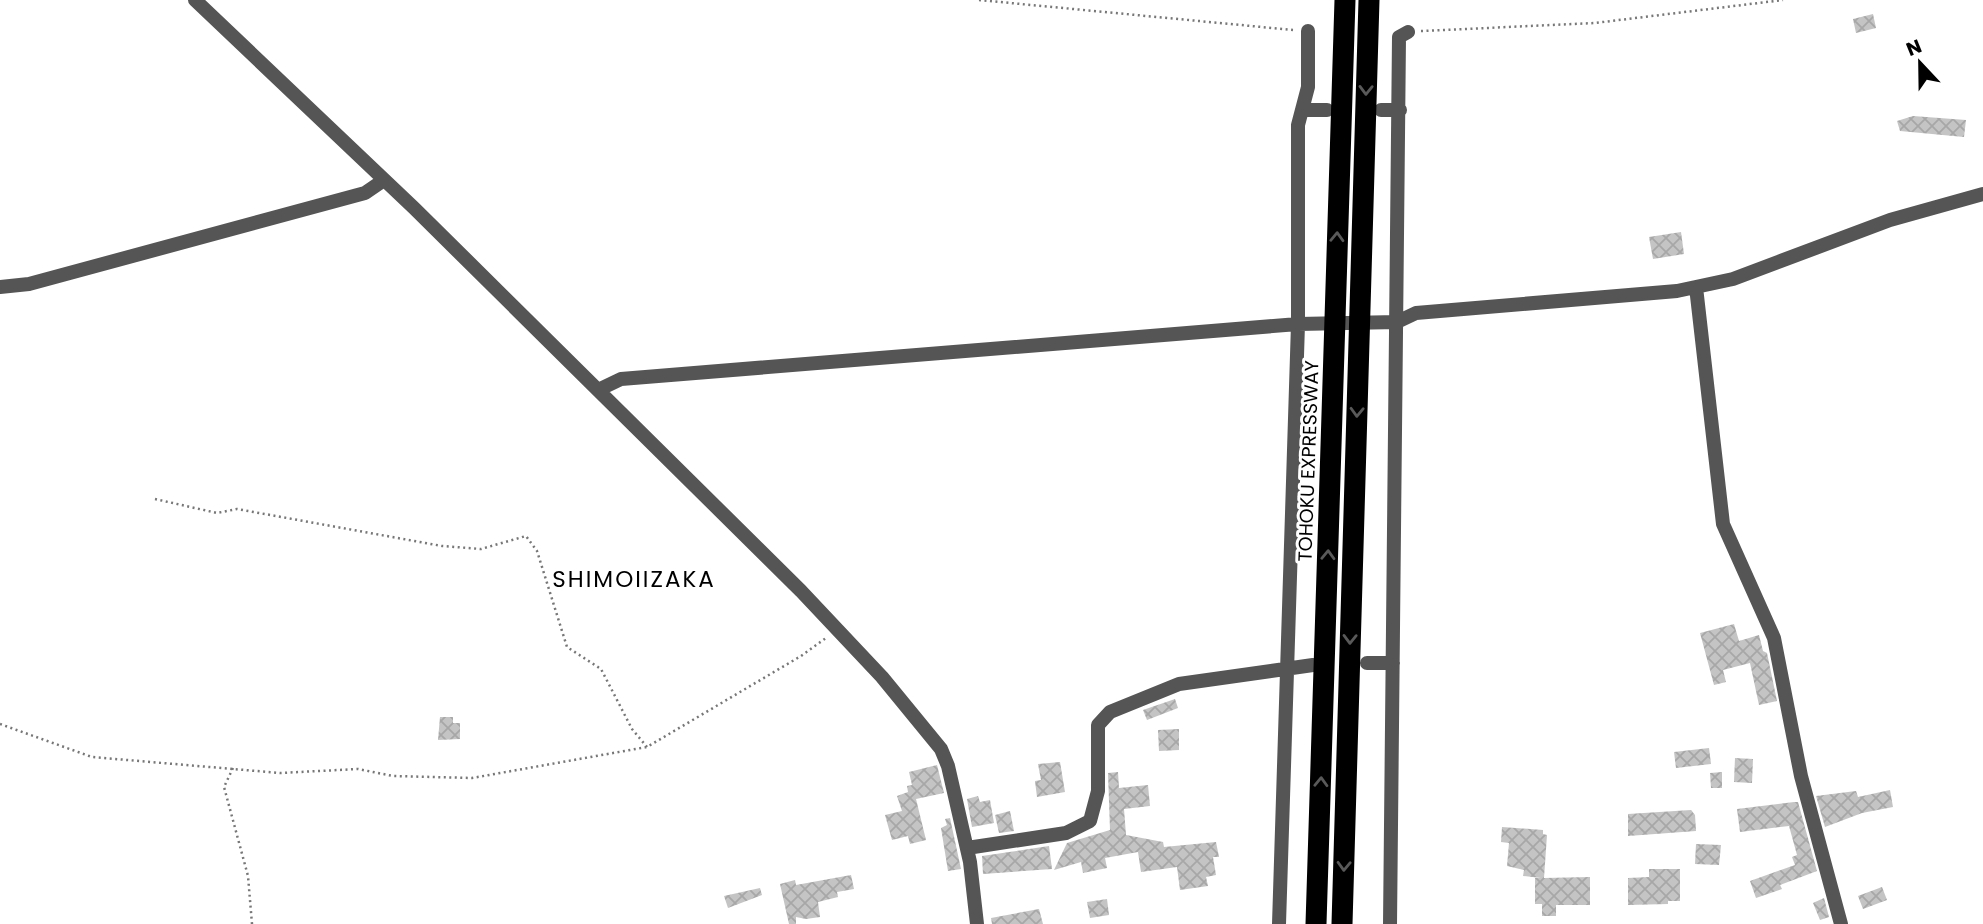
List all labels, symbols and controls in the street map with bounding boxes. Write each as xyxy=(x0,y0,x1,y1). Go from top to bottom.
north arrow xyxy=(1885,28,1955,98)
text: N xyxy=(1902,33,1926,63)
one-way arrow xyxy=(1359,85,1374,96)
one-way arrow xyxy=(1329,231,1344,242)
street label: TOHOKU EXPRESSWAY xyxy=(1291,360,1326,562)
one-way arrow xyxy=(1349,407,1365,417)
one-way arrow xyxy=(1320,549,1336,560)
district label: SHIMOIIZAKA xyxy=(552,563,716,595)
one-way arrow xyxy=(1343,634,1358,645)
one-way arrow xyxy=(1313,777,1328,788)
one-way arrow xyxy=(1336,862,1352,872)

